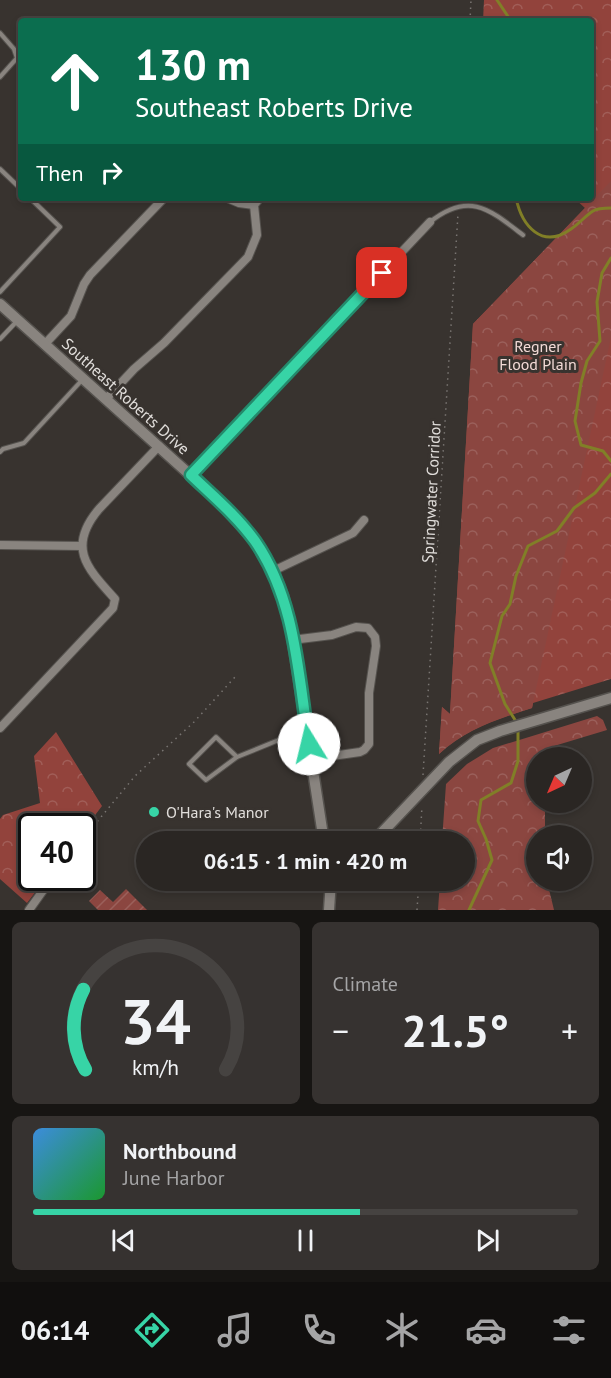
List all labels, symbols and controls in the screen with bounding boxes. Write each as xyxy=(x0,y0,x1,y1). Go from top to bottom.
text: 130 m xyxy=(135,37,251,92)
icon: ahead xyxy=(36,42,114,120)
text: Southeast Roberts Drive xyxy=(135,90,413,124)
icon: right xyxy=(95,156,128,189)
text: Then xyxy=(36,159,83,187)
pin xyxy=(356,247,407,298)
icon: arrive xyxy=(365,256,398,289)
street label: Southeast Roberts Drive xyxy=(58,333,194,459)
park label: Regner Flood Plain xyxy=(499,336,577,374)
street label: Springwater Corridor xyxy=(417,420,445,563)
position arrow xyxy=(277,712,341,776)
north arrow xyxy=(526,747,592,813)
map controls xyxy=(526,747,592,891)
place label: O'Hara's Manor xyxy=(166,802,269,822)
marker: O'Hara's Manor xyxy=(147,805,161,819)
speed limit sign: 40 xyxy=(18,813,96,891)
button: sound xyxy=(526,825,592,891)
text: 06:15 · 1 min · 420 m xyxy=(204,847,407,875)
text: Climate xyxy=(333,971,398,997)
text: 34 xyxy=(120,980,191,1061)
text: 21.5° xyxy=(402,1001,509,1059)
text: − xyxy=(333,1009,349,1052)
text: + xyxy=(561,1009,578,1052)
text: km/h xyxy=(132,1053,179,1081)
text: Northbound xyxy=(123,1137,237,1165)
text: June Harbor xyxy=(123,1165,225,1191)
icon: previous xyxy=(107,1224,140,1257)
icon: pause xyxy=(289,1224,322,1257)
icon: next xyxy=(471,1224,504,1257)
icon: directions xyxy=(131,1309,173,1351)
icon: music xyxy=(214,1309,256,1351)
icon: phone xyxy=(298,1309,340,1351)
icon: climate xyxy=(381,1309,423,1351)
icon: car xyxy=(465,1309,507,1351)
icon: filters xyxy=(548,1309,590,1351)
text: 06:14 xyxy=(21,1313,89,1347)

